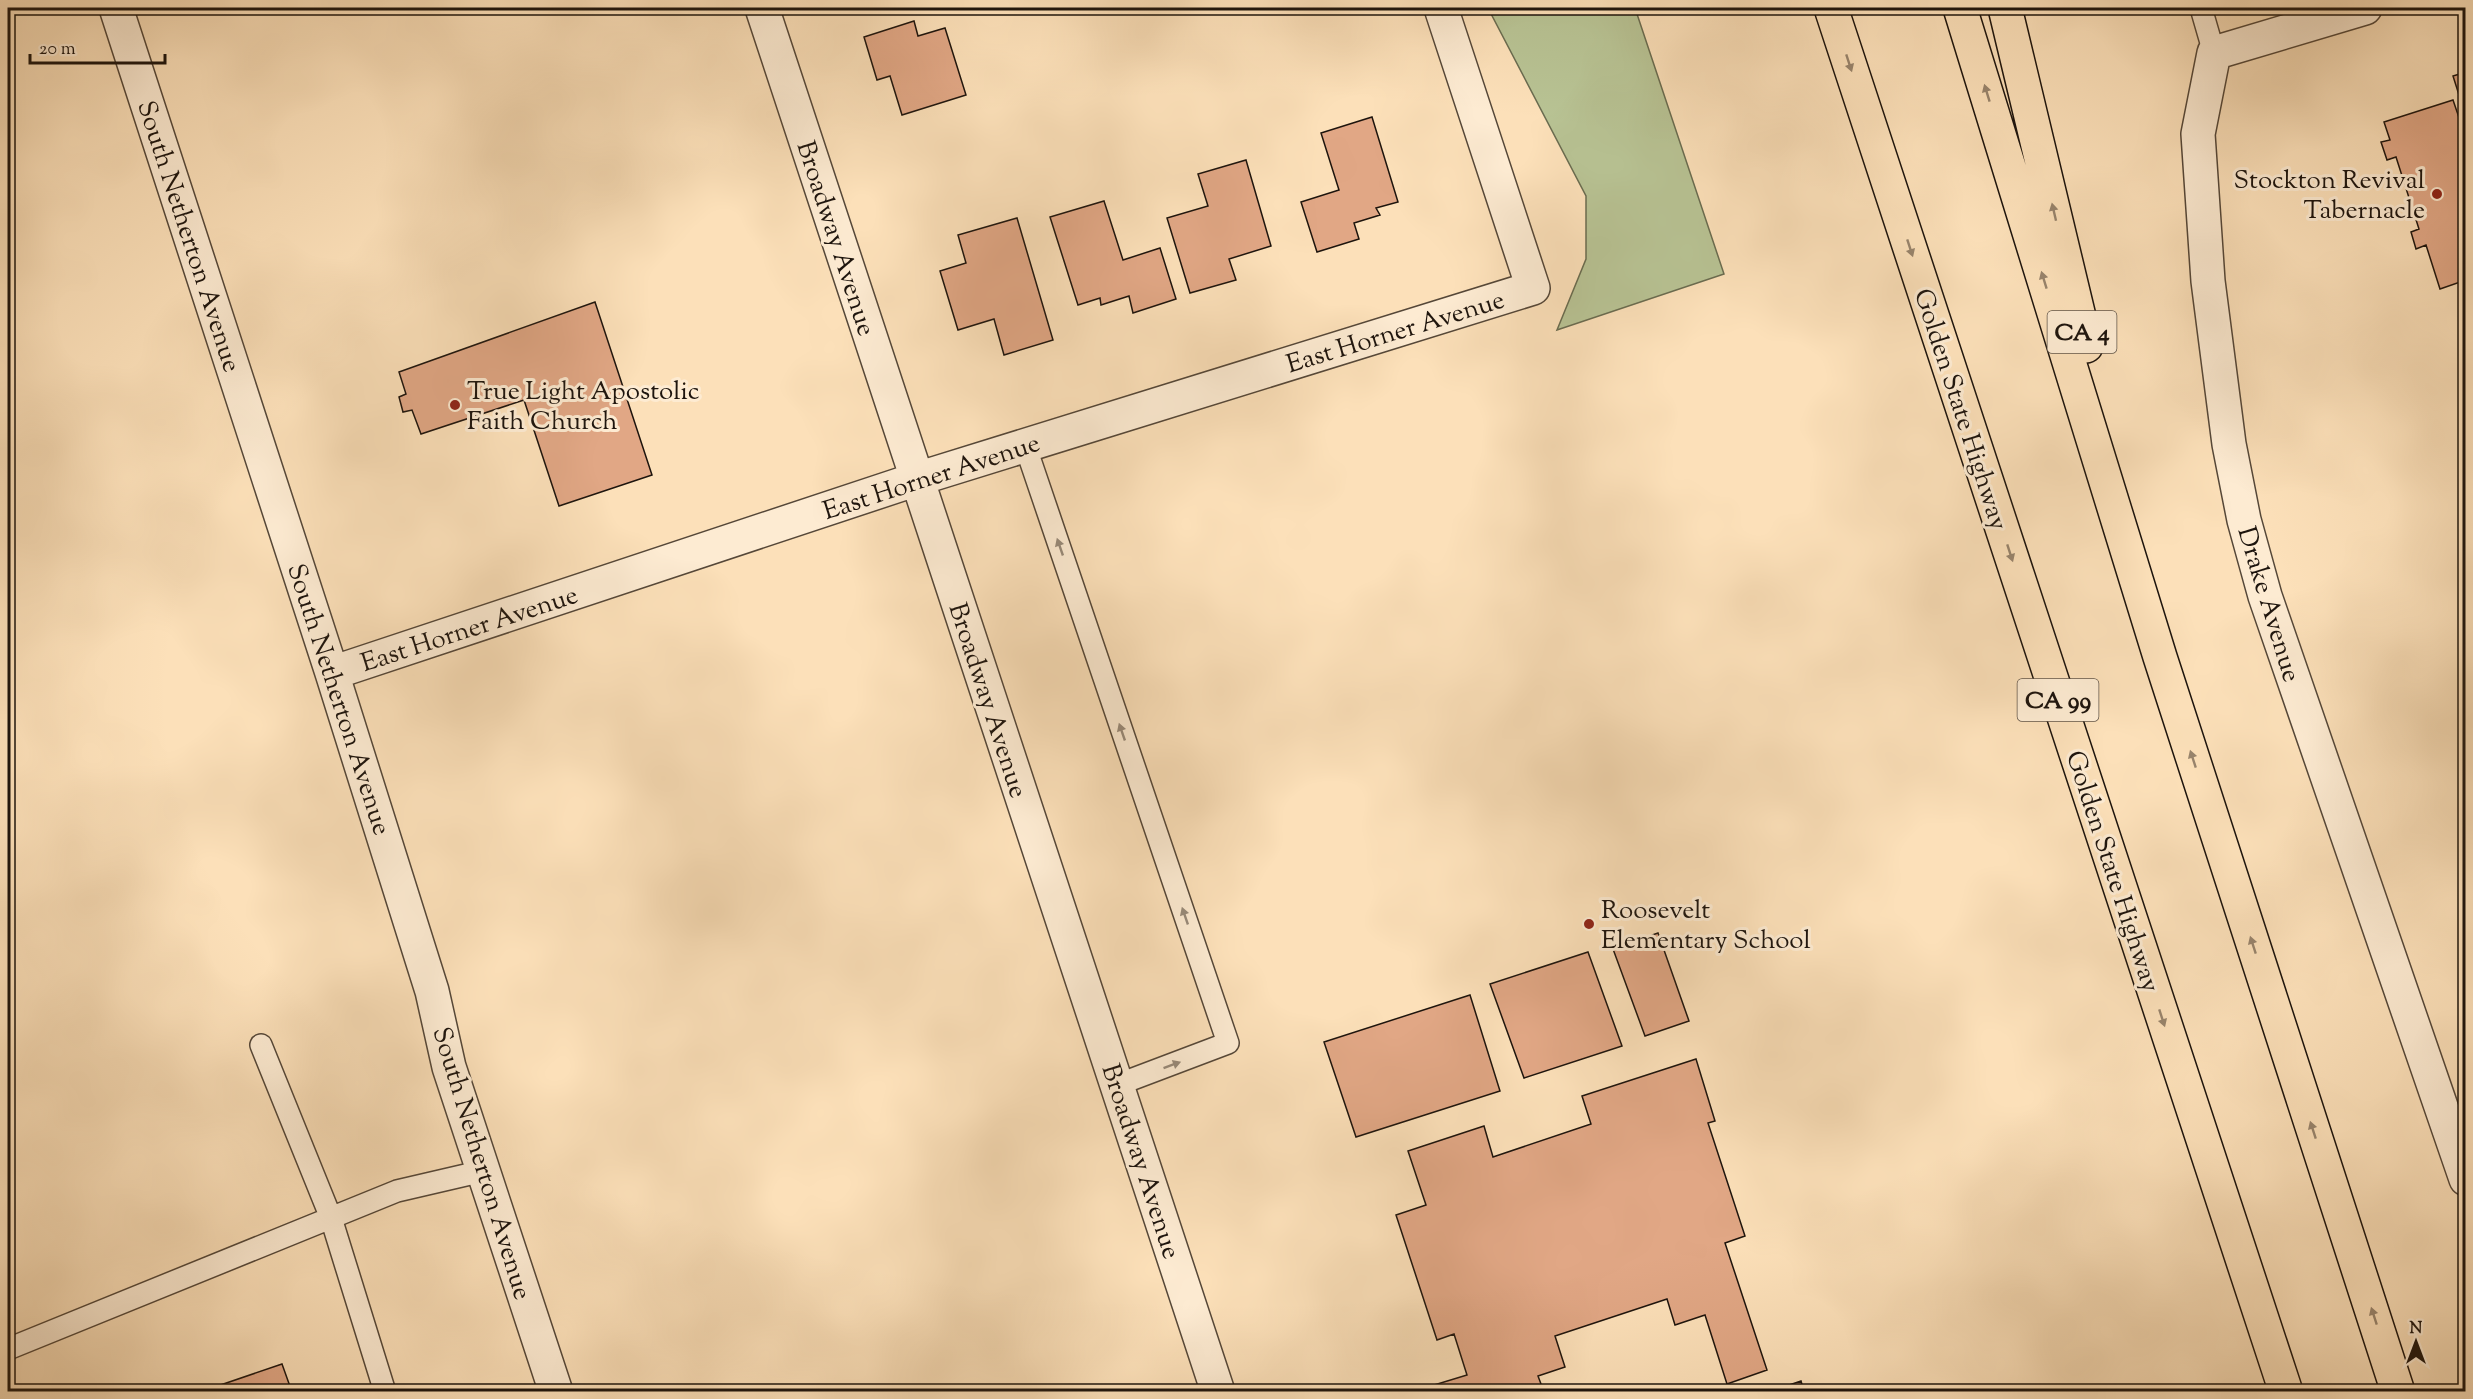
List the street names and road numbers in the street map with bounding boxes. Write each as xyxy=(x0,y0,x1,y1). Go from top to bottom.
street label: South Netherton Avenue xyxy=(126,96,249,377)
street label: Broadway Avenue xyxy=(786,137,884,341)
street label: East Horner Avenue xyxy=(1282,283,1509,384)
street label: Golden State Highway xyxy=(1903,284,2016,535)
road number: CA 4 xyxy=(2048,311,2116,353)
street label: East Horner Avenue xyxy=(818,426,1045,531)
street label: Drake Avenue xyxy=(2226,523,2309,687)
street label: South Netherton Avenue xyxy=(276,559,399,840)
street label: East Horner Avenue xyxy=(356,578,583,683)
street label: Broadway Avenue xyxy=(938,599,1036,803)
road number: CA 99 xyxy=(2018,679,2098,721)
street label: Golden State Highway xyxy=(2055,746,2168,997)
street label: South Netherton Avenue xyxy=(421,1023,540,1305)
street label: Broadway Avenue xyxy=(1091,1060,1189,1264)

